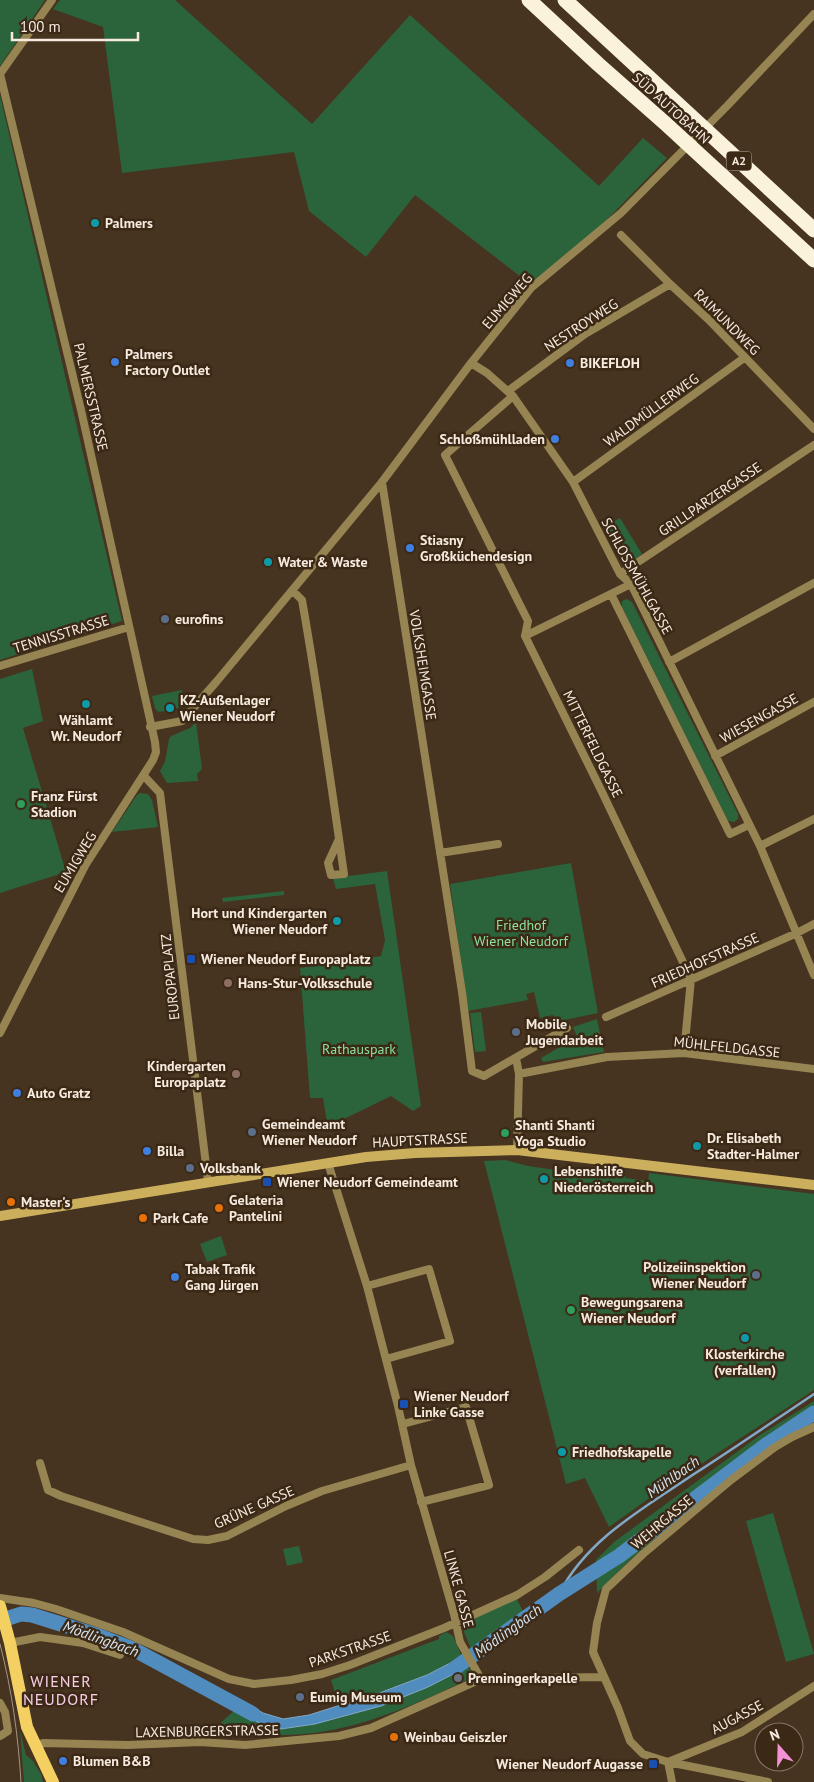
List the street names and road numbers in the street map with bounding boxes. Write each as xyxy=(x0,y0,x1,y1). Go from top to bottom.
street label: SÜD AUTOBAHN xyxy=(628,68,714,148)
road number: A2 xyxy=(726,152,752,170)
street label: EUMIGWEG xyxy=(478,269,536,333)
street label: RAIMUNDWEG xyxy=(690,285,764,359)
street label: NESTROYWEG xyxy=(541,294,621,356)
street label: PALMERSSTRASSE xyxy=(70,341,112,453)
street label: WALDMÜLLERWEG xyxy=(600,369,702,451)
street label: GRILLPARZERGASSE xyxy=(655,458,765,540)
street label: SCHLOSSMÜHLGASSE xyxy=(597,514,677,638)
street label: VOLKSHEIMGASSE xyxy=(405,608,441,722)
street label: TENNISSTRASSE xyxy=(11,611,111,657)
street label: MITTERFELDGASSE xyxy=(559,687,627,801)
street label: WIESENGASSE xyxy=(717,689,801,747)
street label: EUMIGWEG xyxy=(50,828,100,896)
street label: FRIEDHOFSTRASSE xyxy=(648,928,762,992)
street label: EUROPAPLATZ xyxy=(156,933,183,1021)
street label: MÜHLFELDGASSE xyxy=(673,1032,781,1062)
street label: HAUPTSTRASSE xyxy=(372,1129,468,1151)
street label: GRÜNE GASSE xyxy=(211,1481,297,1533)
street label: WEHRGASSE xyxy=(627,1491,697,1553)
street label: LINKE GASSE xyxy=(440,1548,478,1630)
street label: PARKSTRASSE xyxy=(307,1627,393,1671)
street label: AUGASSE xyxy=(708,1696,766,1738)
street label: LAXENBURGERSTRASSE xyxy=(135,1721,279,1741)

